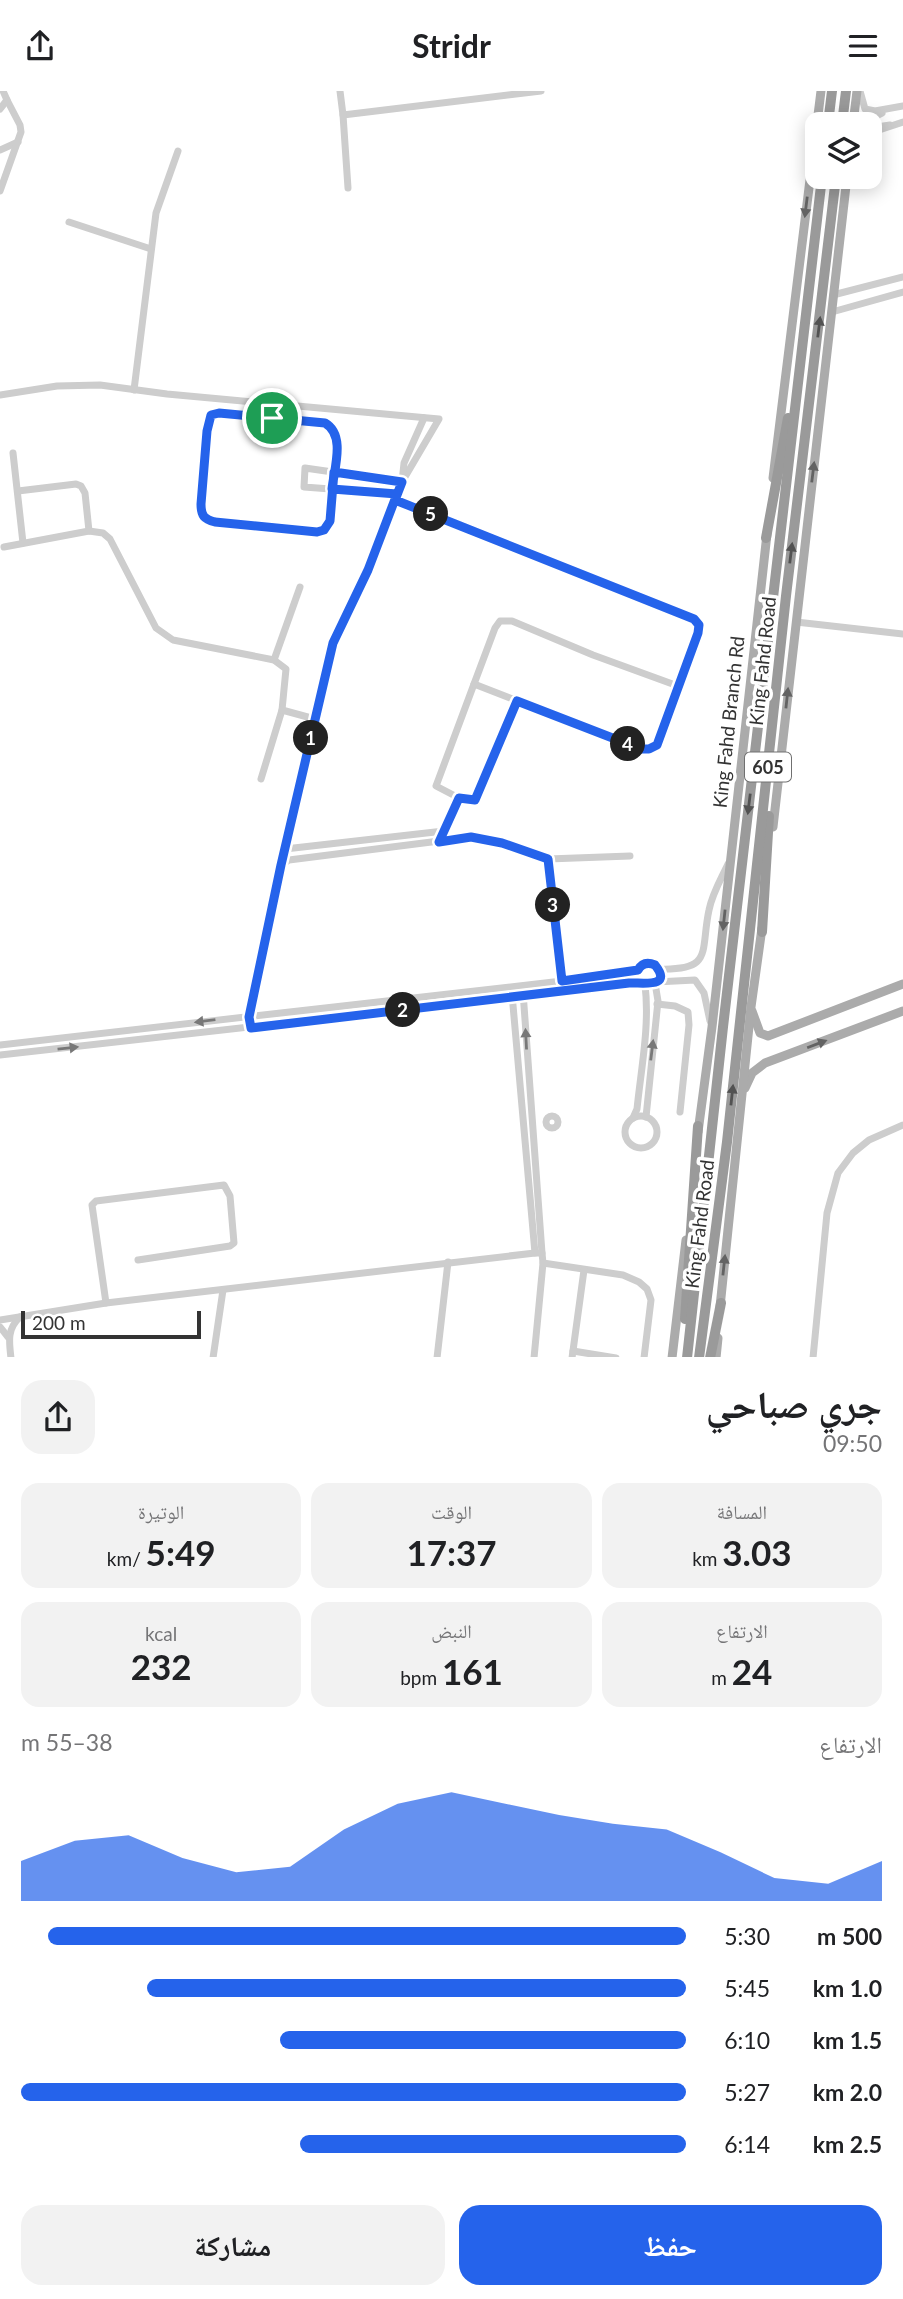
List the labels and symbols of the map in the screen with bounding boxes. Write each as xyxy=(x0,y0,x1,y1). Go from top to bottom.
one-way arrow xyxy=(801,196,812,218)
one-way arrow xyxy=(813,316,824,338)
pin xyxy=(242,388,302,448)
one-way arrow xyxy=(808,461,819,483)
pin: 5 xyxy=(414,497,448,531)
one-way arrow xyxy=(786,541,797,563)
street label: King Fahd Road xyxy=(744,595,780,727)
street label: King Fahd Branch Rd xyxy=(708,635,748,809)
one-way arrow xyxy=(782,687,793,709)
pin: 1 xyxy=(294,721,328,755)
pin: 4 xyxy=(610,727,646,761)
road number: 605 xyxy=(745,753,791,781)
one-way arrow xyxy=(744,793,755,815)
pin: 3 xyxy=(536,887,570,923)
one-way arrow xyxy=(718,909,729,931)
pin: 2 xyxy=(386,993,420,1027)
one-way arrow xyxy=(194,1016,216,1027)
one-way arrow xyxy=(520,1027,531,1049)
one-way arrow xyxy=(806,1038,827,1049)
one-way arrow xyxy=(647,1039,658,1061)
one-way arrow xyxy=(57,1042,79,1053)
one-way arrow xyxy=(726,1084,737,1106)
street label: King Fahd Road xyxy=(680,1158,718,1290)
one-way arrow xyxy=(719,1254,730,1276)
scale bar xyxy=(21,1309,201,1340)

